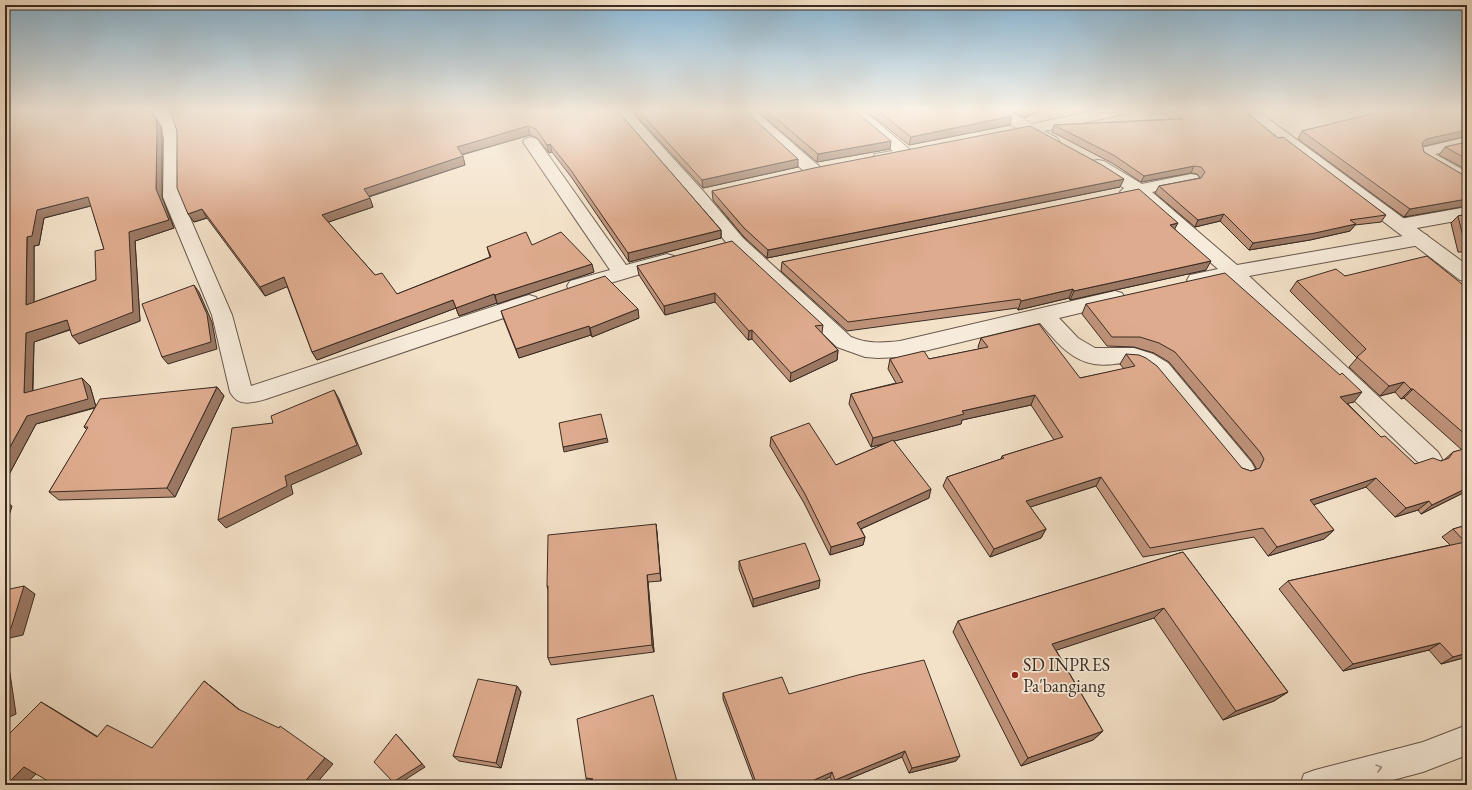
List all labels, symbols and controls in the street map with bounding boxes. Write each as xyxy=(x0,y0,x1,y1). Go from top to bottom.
place label: SD INPRES Pa'bangiang xyxy=(1023,653,1110,697)
marker: SD INPRES Pa'bangiang xyxy=(1010,670,1020,680)
one-way arrow xyxy=(1376,764,1383,773)

